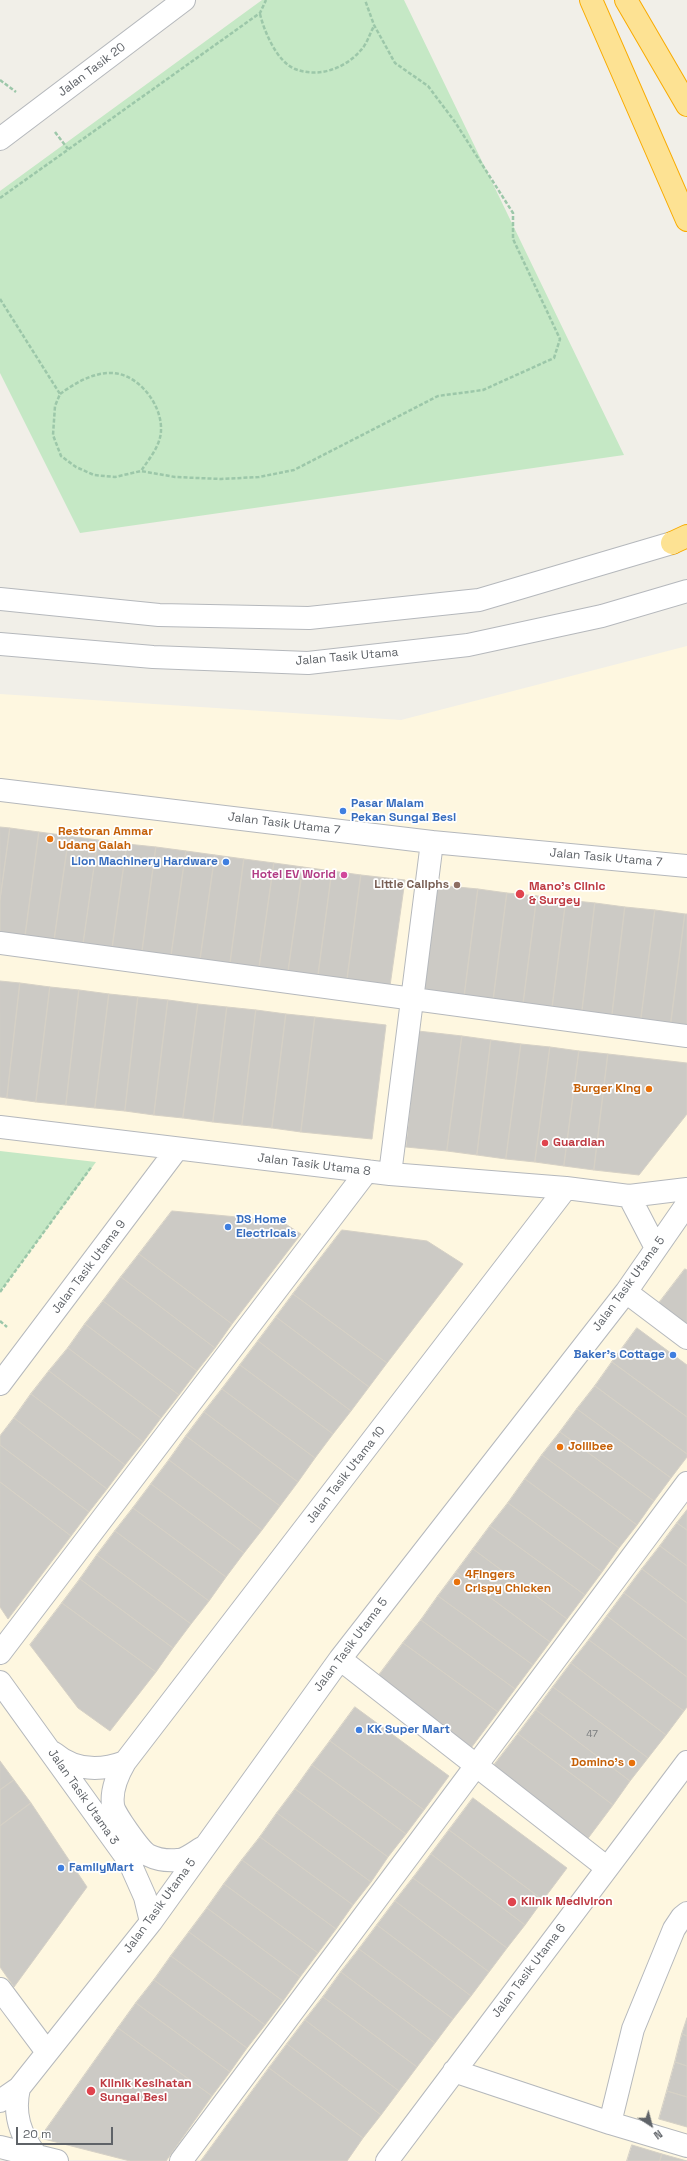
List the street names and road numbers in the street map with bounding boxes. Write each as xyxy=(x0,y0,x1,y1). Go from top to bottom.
street label: Jalan Tasik 20 xyxy=(55,40,129,100)
street label: Jalan Tasik Utama xyxy=(295,645,399,669)
street label: Jalan Tasik Utama 7 xyxy=(227,810,341,838)
street label: Jalan Tasik Utama 7 xyxy=(549,846,663,870)
street label: Jalan Tasik Utama 8 xyxy=(257,1151,371,1179)
street label: Jalan Tasik Utama 9 xyxy=(49,1217,129,1317)
street label: Jalan Tasik Utama 5 xyxy=(590,1234,668,1334)
street label: Jalan Tasik Utama 10 xyxy=(304,1424,388,1526)
street label: Jalan Tasik Utama 5 xyxy=(311,1595,391,1695)
street label: Jalan Tasik Utama 3 xyxy=(45,1746,121,1848)
street label: Jalan Tasik Utama 5 xyxy=(121,1856,199,1956)
street label: Jalan Tasik Utama 6 xyxy=(489,1921,569,2021)

